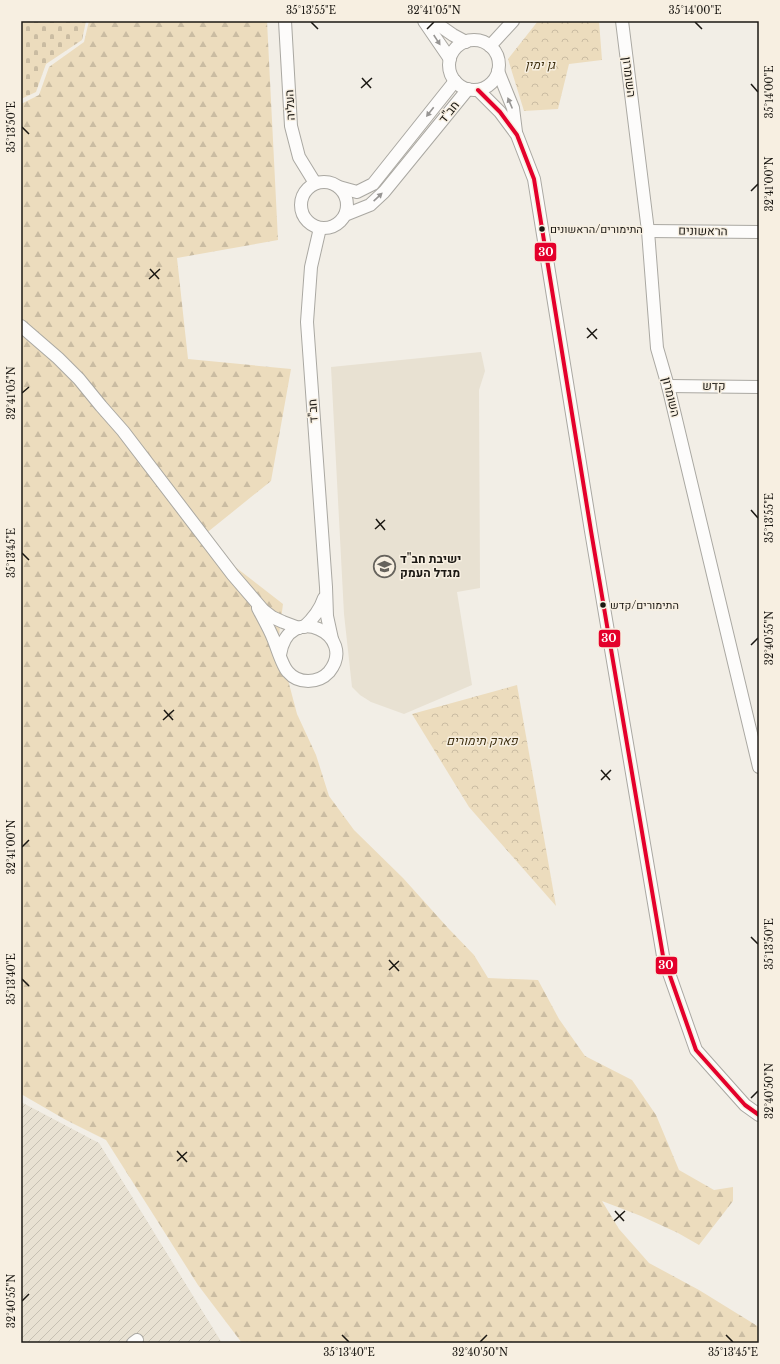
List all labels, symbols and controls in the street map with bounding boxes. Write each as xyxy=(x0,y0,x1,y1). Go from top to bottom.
text: 35°13'55"E xyxy=(286,4,336,17)
text: 32°41'05"N xyxy=(407,4,461,17)
text: 35°14'00"E xyxy=(669,4,721,17)
one-way arrow xyxy=(433,34,440,46)
street label: השומרון xyxy=(620,56,639,98)
park label: גן ימין xyxy=(525,57,556,72)
text: 35°14'00"E xyxy=(763,66,776,118)
street label: העליה xyxy=(281,89,298,121)
one-way arrow xyxy=(507,96,513,108)
street label: חב"ד xyxy=(435,98,462,126)
text: 35°13'50"E xyxy=(5,101,18,153)
one-way arrow xyxy=(426,106,435,117)
text: 32°41'00"N xyxy=(763,157,776,211)
one-way arrow xyxy=(374,193,383,202)
place label: התימורים/הראשונים xyxy=(550,222,643,236)
street label: הראשונים xyxy=(678,223,728,238)
marker: התימורים/הראשונים xyxy=(537,224,547,234)
line badge: 30 xyxy=(534,242,557,262)
text: 30 xyxy=(538,245,554,259)
text: 32°41'05"N xyxy=(5,366,18,420)
street label: השומרון xyxy=(659,375,684,418)
street label: קדש xyxy=(702,378,726,393)
street label: חב"ד xyxy=(304,398,321,424)
text: 35°13'55"E xyxy=(763,493,776,543)
text: 35°13'45"E xyxy=(5,528,18,578)
place label: ישיבת חב"ד מגדל העמק xyxy=(400,551,461,580)
school or university icon: ישיבת חב"ד מגדל העמק xyxy=(372,553,398,579)
place label: התימורים/קדש xyxy=(610,598,679,612)
marker: התימורים/קדש xyxy=(598,600,608,610)
text: 32°40'55"N xyxy=(763,611,776,665)
line badge: 30 xyxy=(598,629,621,648)
text: 30 xyxy=(601,631,617,645)
park label: פארק תימורים xyxy=(446,733,519,748)
text: 32°41'00"N xyxy=(5,820,18,874)
text: 35°13'50"E xyxy=(763,918,776,970)
text: 35°13'40"E xyxy=(5,953,18,1005)
line badge: 30 xyxy=(655,956,678,975)
text: 30 xyxy=(658,958,674,972)
text: 32°40'50"N xyxy=(763,1063,776,1119)
text: 32°40'55"N xyxy=(5,1274,18,1328)
text: 35°13'40"E xyxy=(323,1346,375,1359)
text: 32°40'50"N xyxy=(452,1346,508,1359)
text: 35°13'45"E xyxy=(708,1346,758,1359)

